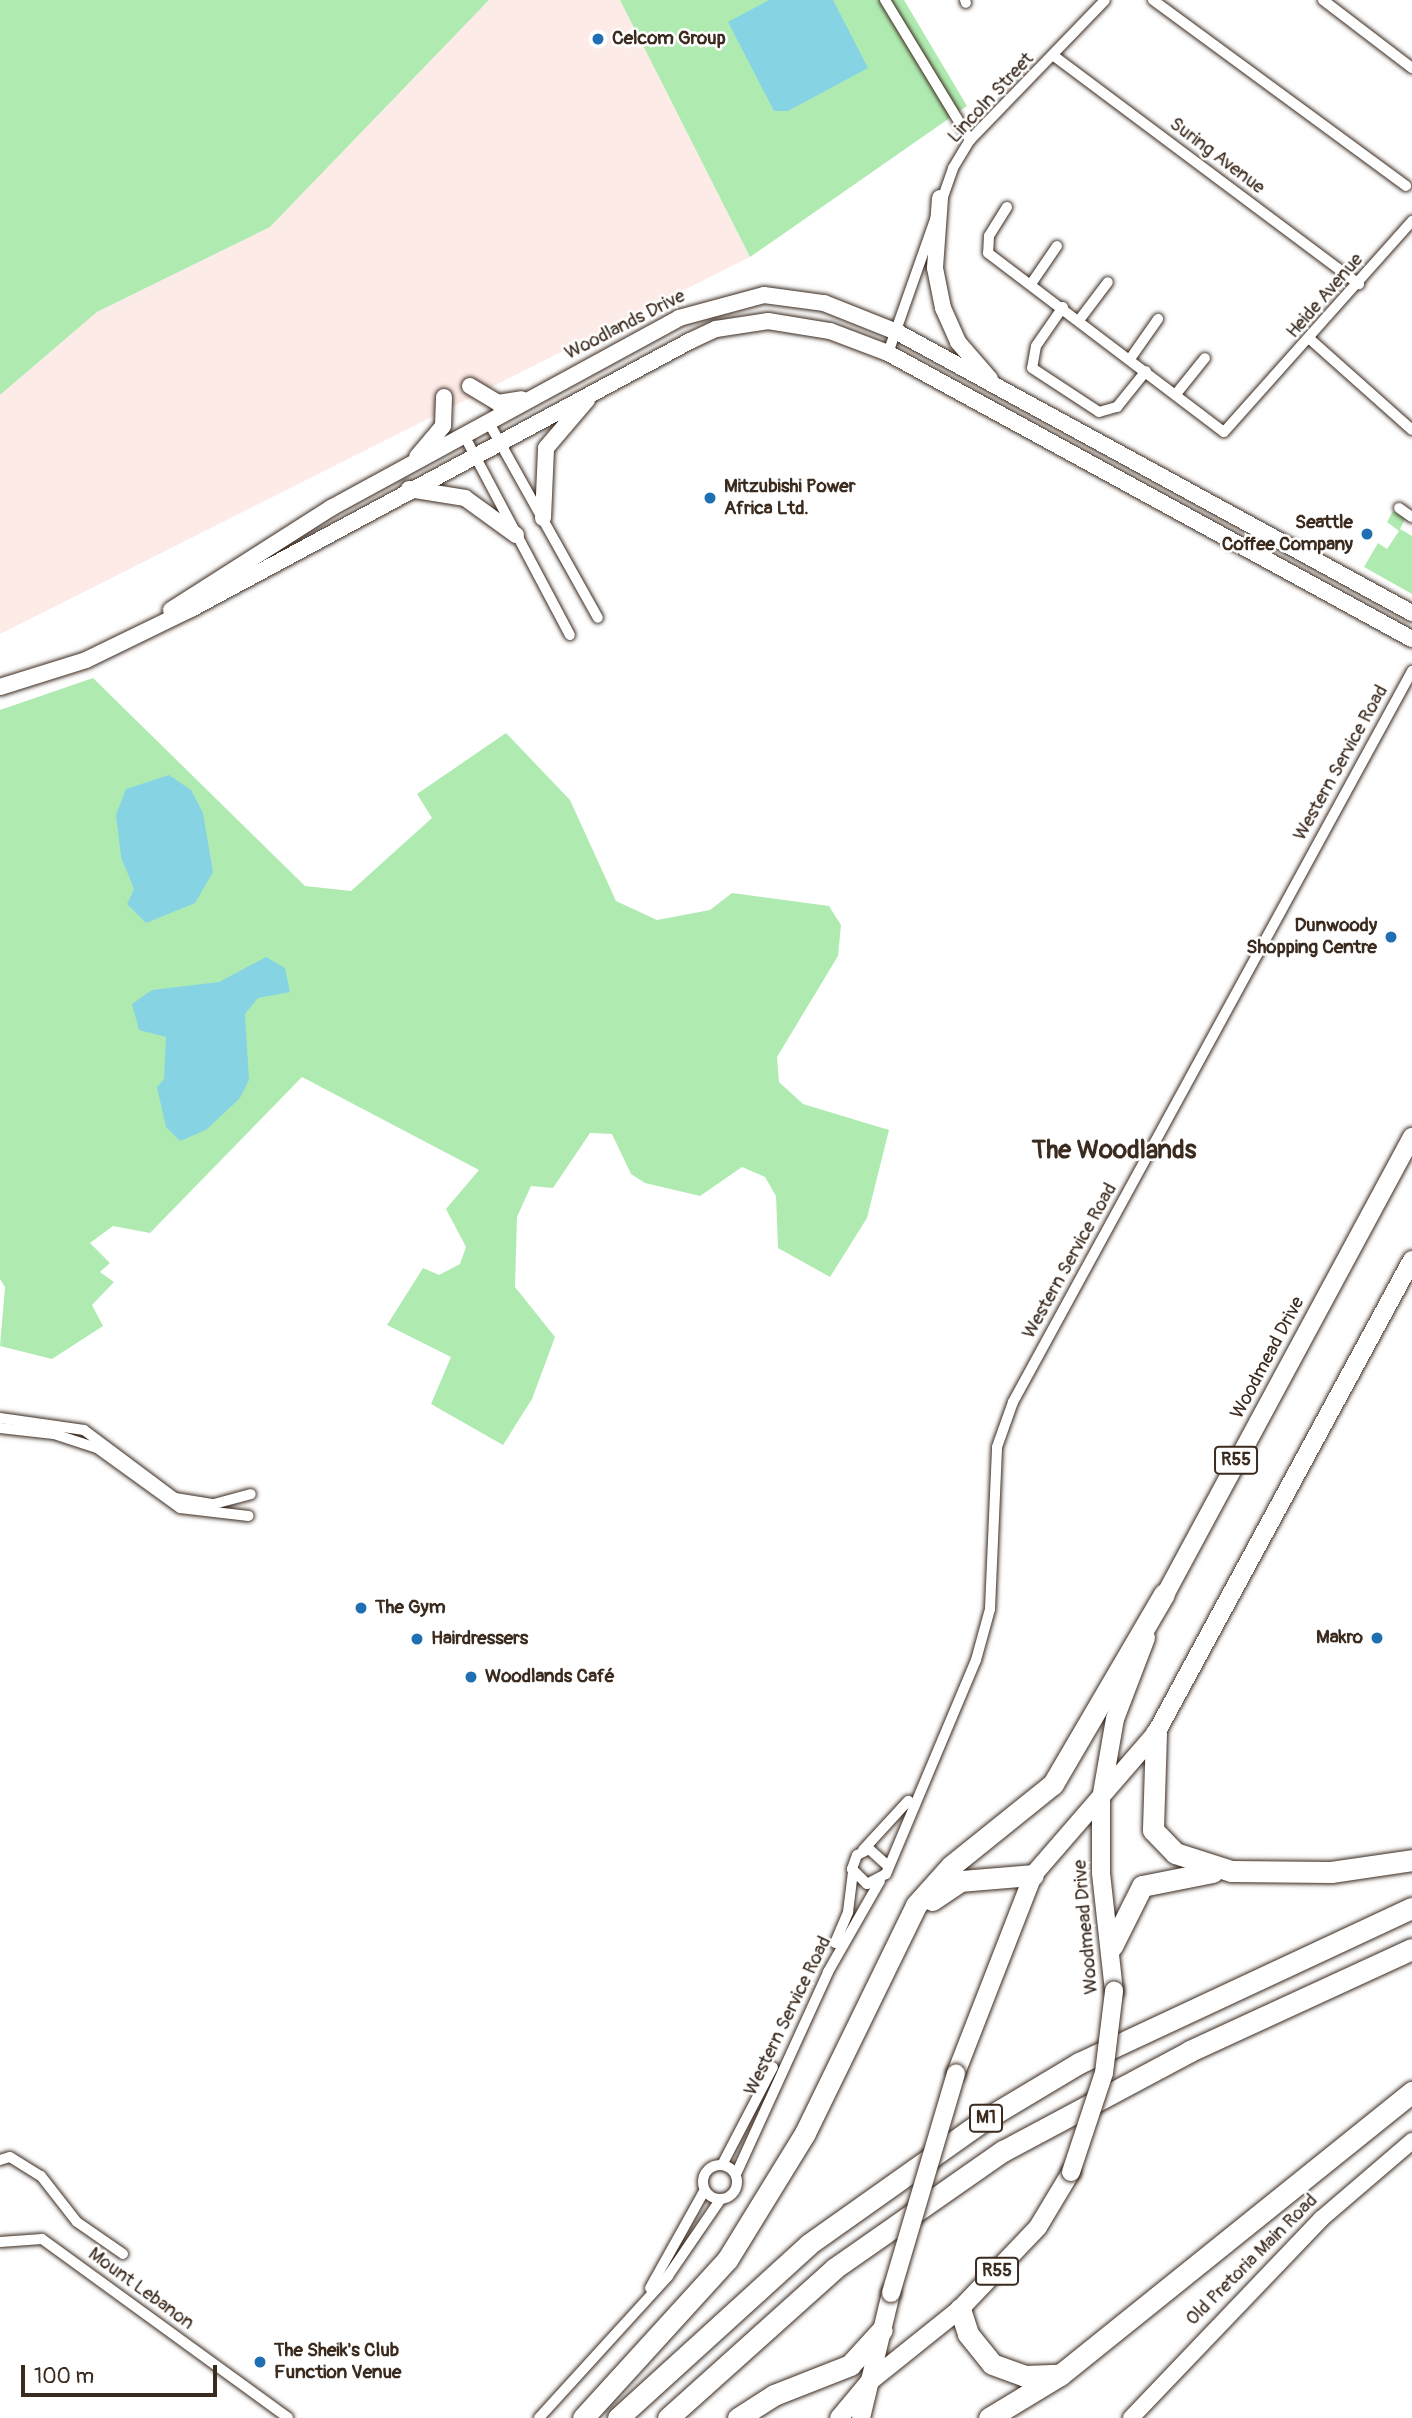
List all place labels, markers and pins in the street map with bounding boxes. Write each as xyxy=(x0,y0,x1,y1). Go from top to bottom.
place label: Celcom Group xyxy=(612,28,726,50)
marker: Celcom Group xyxy=(590,31,606,47)
place label: Mitzubishi Power Africa Ltd. xyxy=(724,476,855,520)
marker: Mitzubishi Power Africa Ltd. xyxy=(702,490,718,506)
place label: Seattle Coffee Company xyxy=(1222,512,1353,556)
marker: Seattle Coffee Company xyxy=(1359,526,1375,542)
place label: Dunwoody Shopping Centre xyxy=(1246,915,1377,959)
marker: Dunwoody Shopping Centre xyxy=(1383,929,1399,945)
place label: The Gym xyxy=(375,1597,446,1619)
marker: The Gym xyxy=(353,1600,369,1616)
place label: Makro xyxy=(1316,1627,1363,1649)
place label: Hairdressers xyxy=(431,1628,528,1650)
marker: Makro xyxy=(1369,1630,1385,1646)
marker: Hairdressers xyxy=(409,1631,425,1647)
place label: Woodlands Café xyxy=(485,1666,615,1688)
marker: Woodlands Café xyxy=(463,1669,479,1685)
place label: The Sheik's Club Function Venue xyxy=(274,2340,401,2384)
marker: The Sheik's Club Function Venue xyxy=(252,2354,268,2370)

